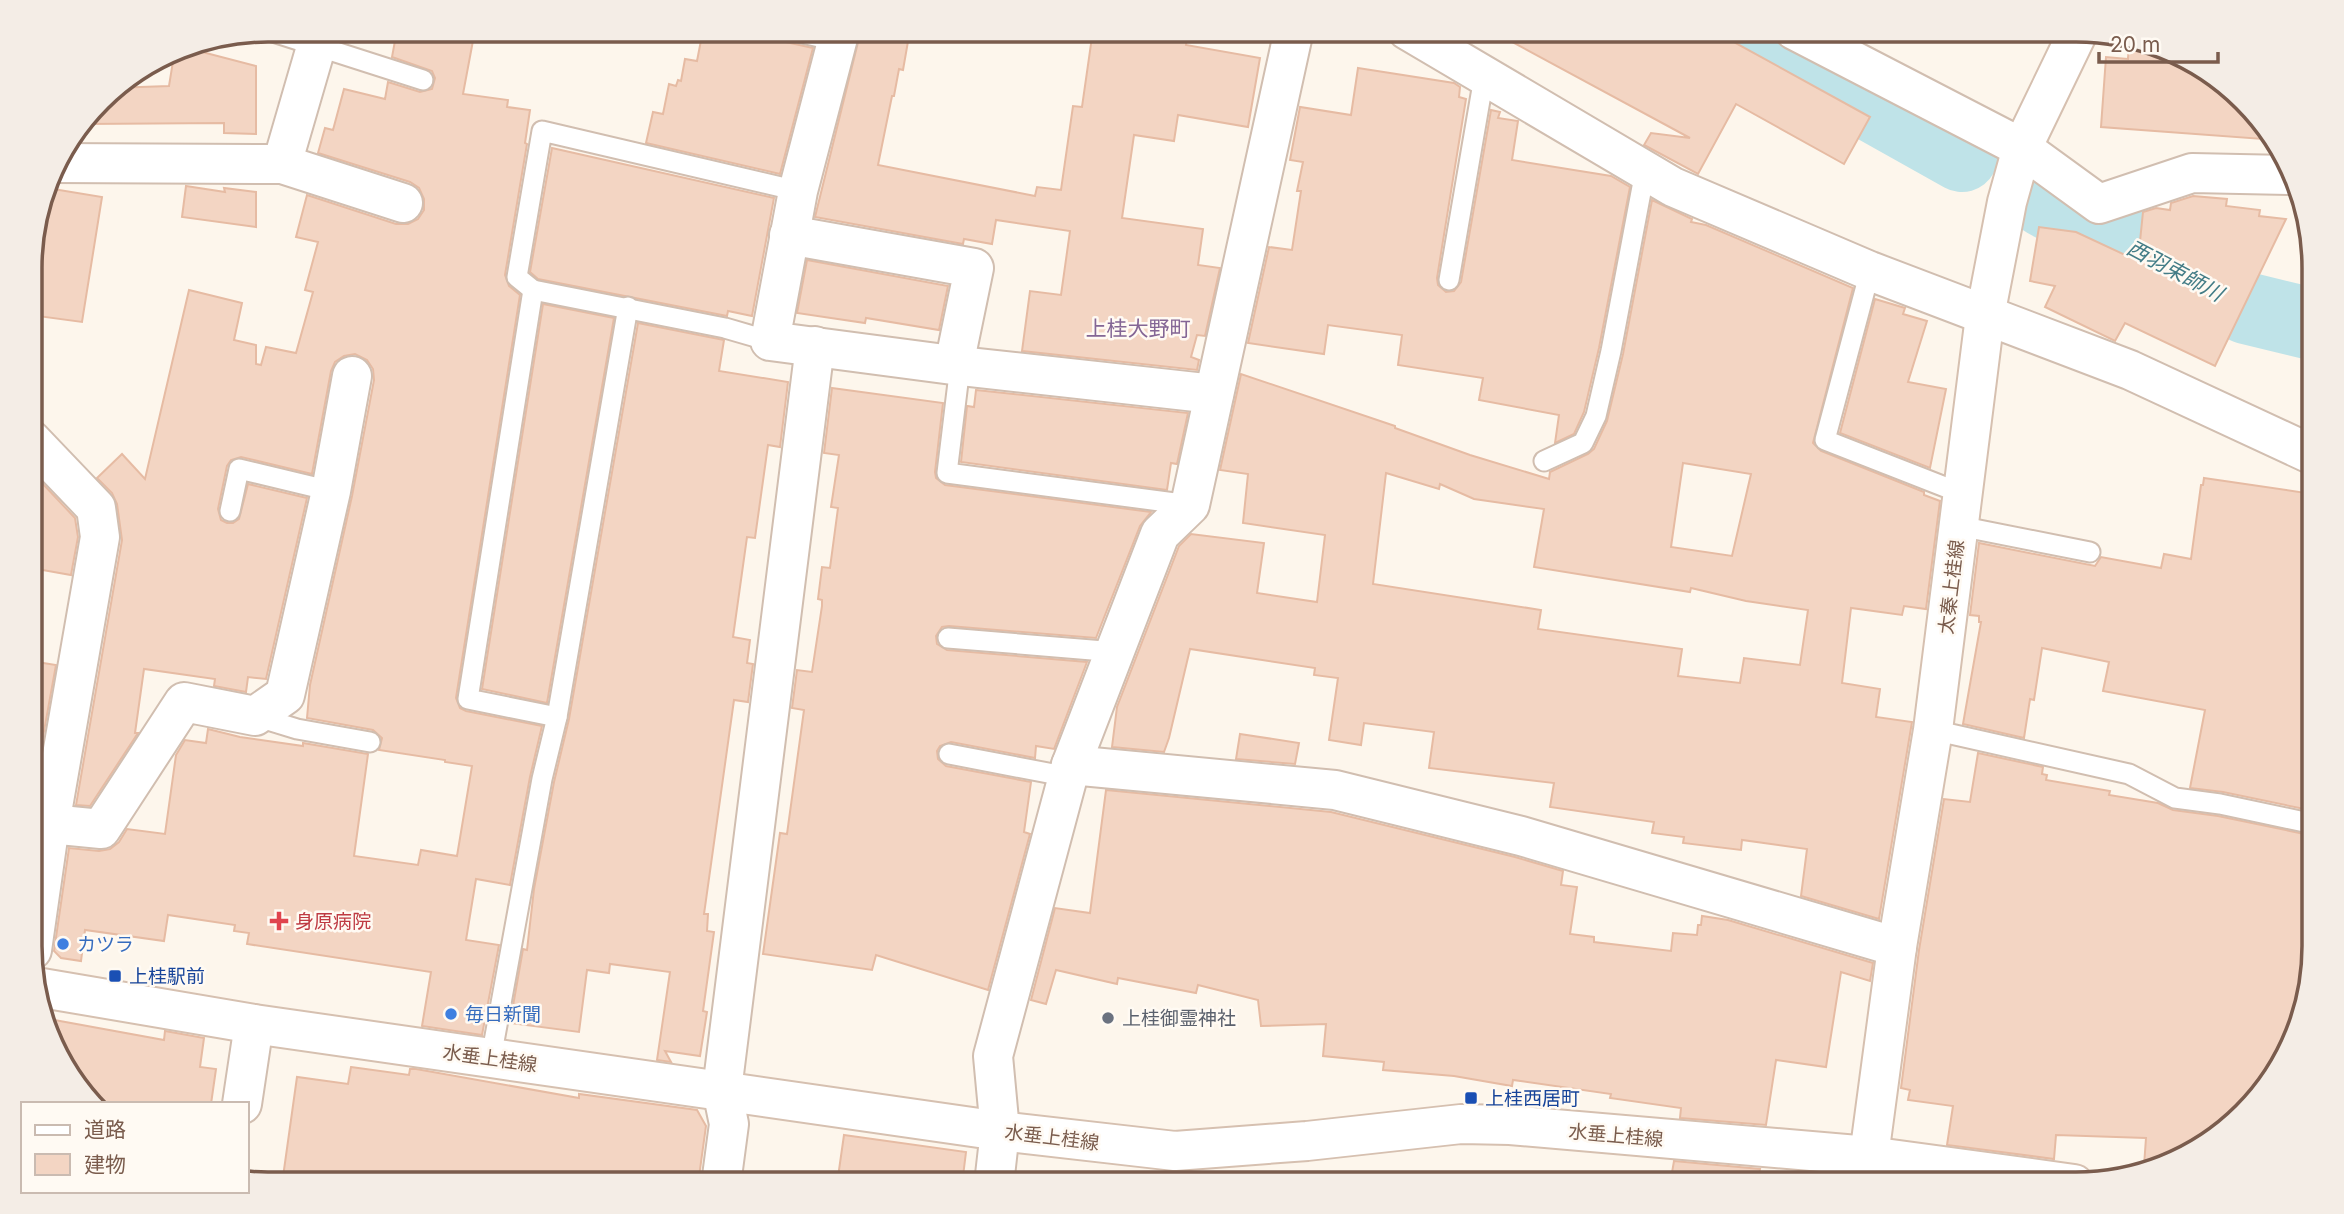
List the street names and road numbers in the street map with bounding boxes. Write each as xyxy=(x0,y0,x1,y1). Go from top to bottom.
street label: 太秦上桂線 xyxy=(1934,539,1969,636)
street label: 水垂上桂線 xyxy=(441,1040,539,1076)
street label: 水垂上桂線 xyxy=(1003,1120,1100,1155)
street label: 水垂上桂線 xyxy=(1568,1120,1664,1151)

